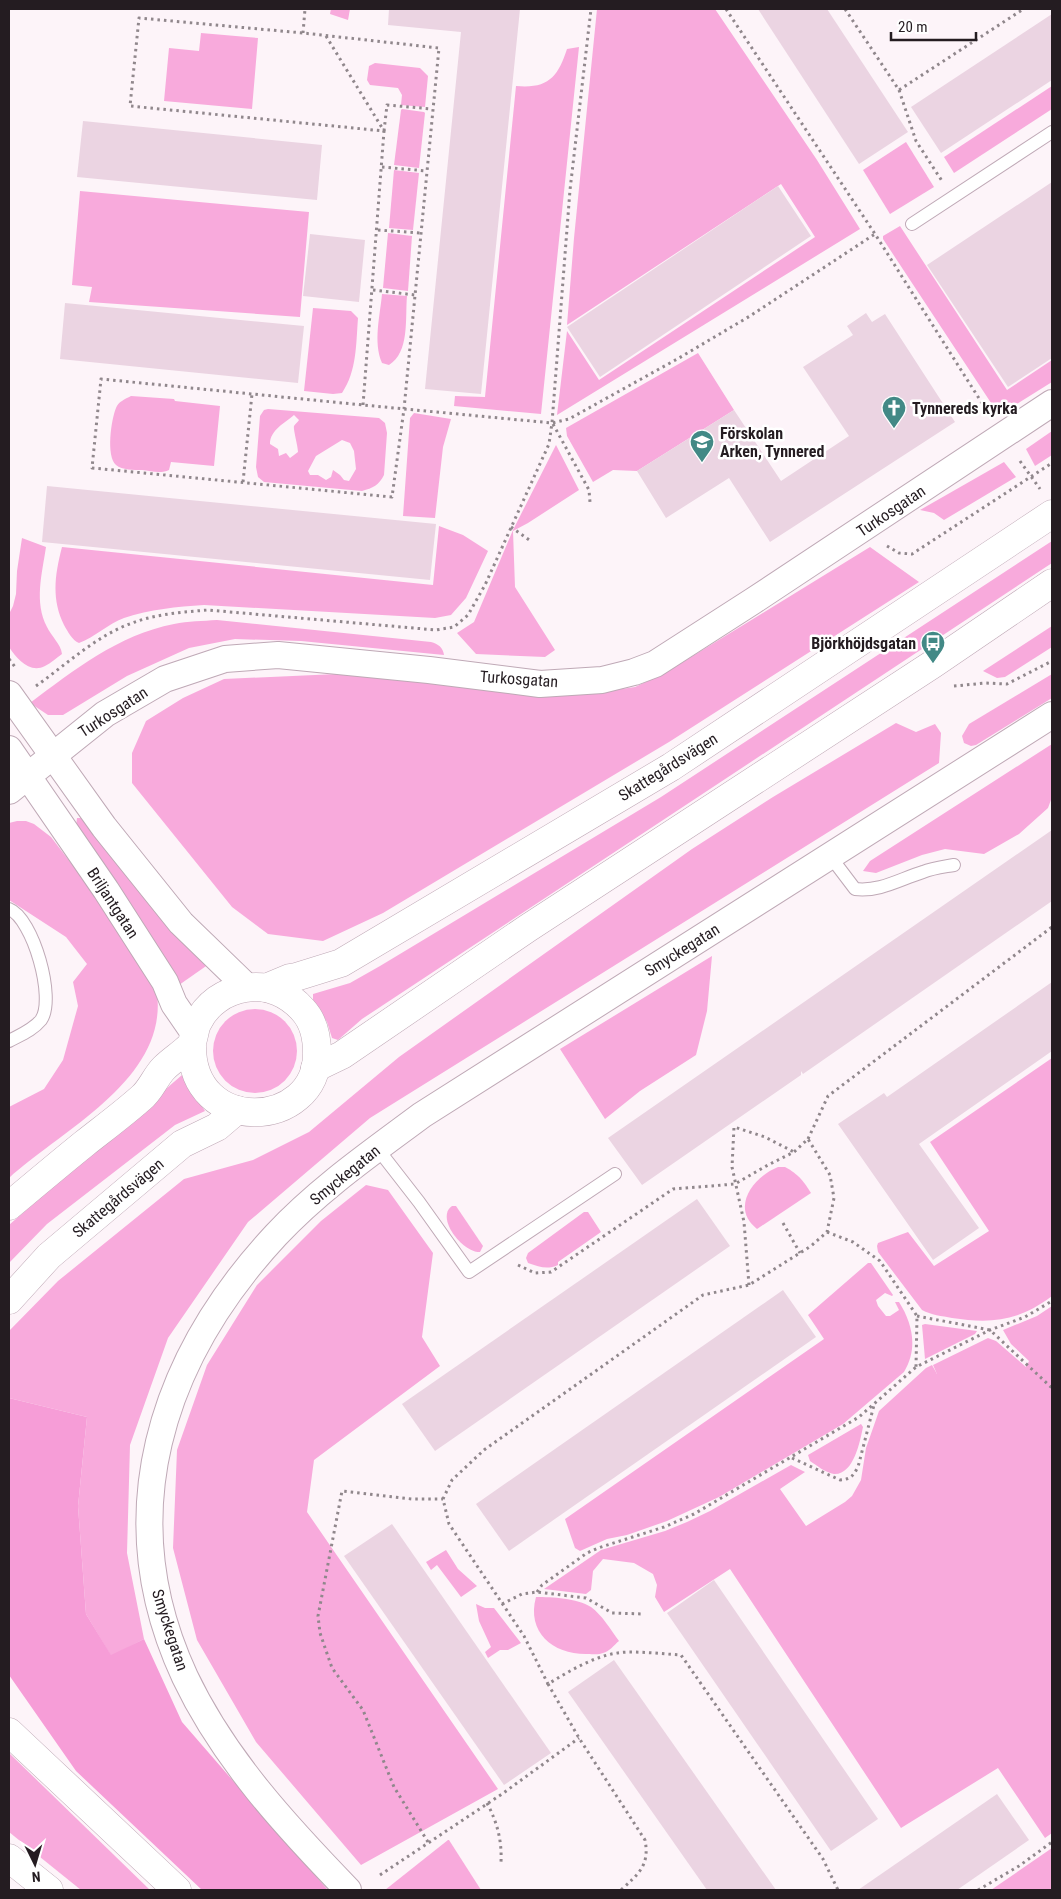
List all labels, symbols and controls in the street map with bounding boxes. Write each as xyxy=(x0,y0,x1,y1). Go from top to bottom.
scale bar xyxy=(891,10,976,42)
text: 20 m xyxy=(898,18,928,36)
church icon: Tynnereds kyrka xyxy=(881,395,907,429)
place label: Tynnereds kyrka xyxy=(912,399,1018,418)
place label: Förskolan Arken, Tynnered xyxy=(720,424,824,461)
school or university icon: Förskolan Arken, Tynnered xyxy=(689,429,715,463)
street label: Turkosgatan xyxy=(853,481,929,541)
bus stop icon: Björkhöjdsgatan xyxy=(920,630,946,664)
place label: Björkhöjdsgatan xyxy=(811,634,916,653)
street label: Turkosgatan xyxy=(479,667,559,691)
street label: Turkosgatan xyxy=(75,683,151,741)
street label: Skattegårdsvägen xyxy=(615,729,721,805)
street label: Briljantgatan xyxy=(83,864,143,942)
street label: Smyckegatan xyxy=(641,920,723,980)
street label: Smyckegatan xyxy=(306,1141,384,1209)
street label: Skattegårdsvägen xyxy=(69,1154,167,1242)
street label: Smyckegatan xyxy=(148,1587,192,1673)
north arrow xyxy=(10,1839,60,1889)
text: N xyxy=(31,1869,41,1885)

